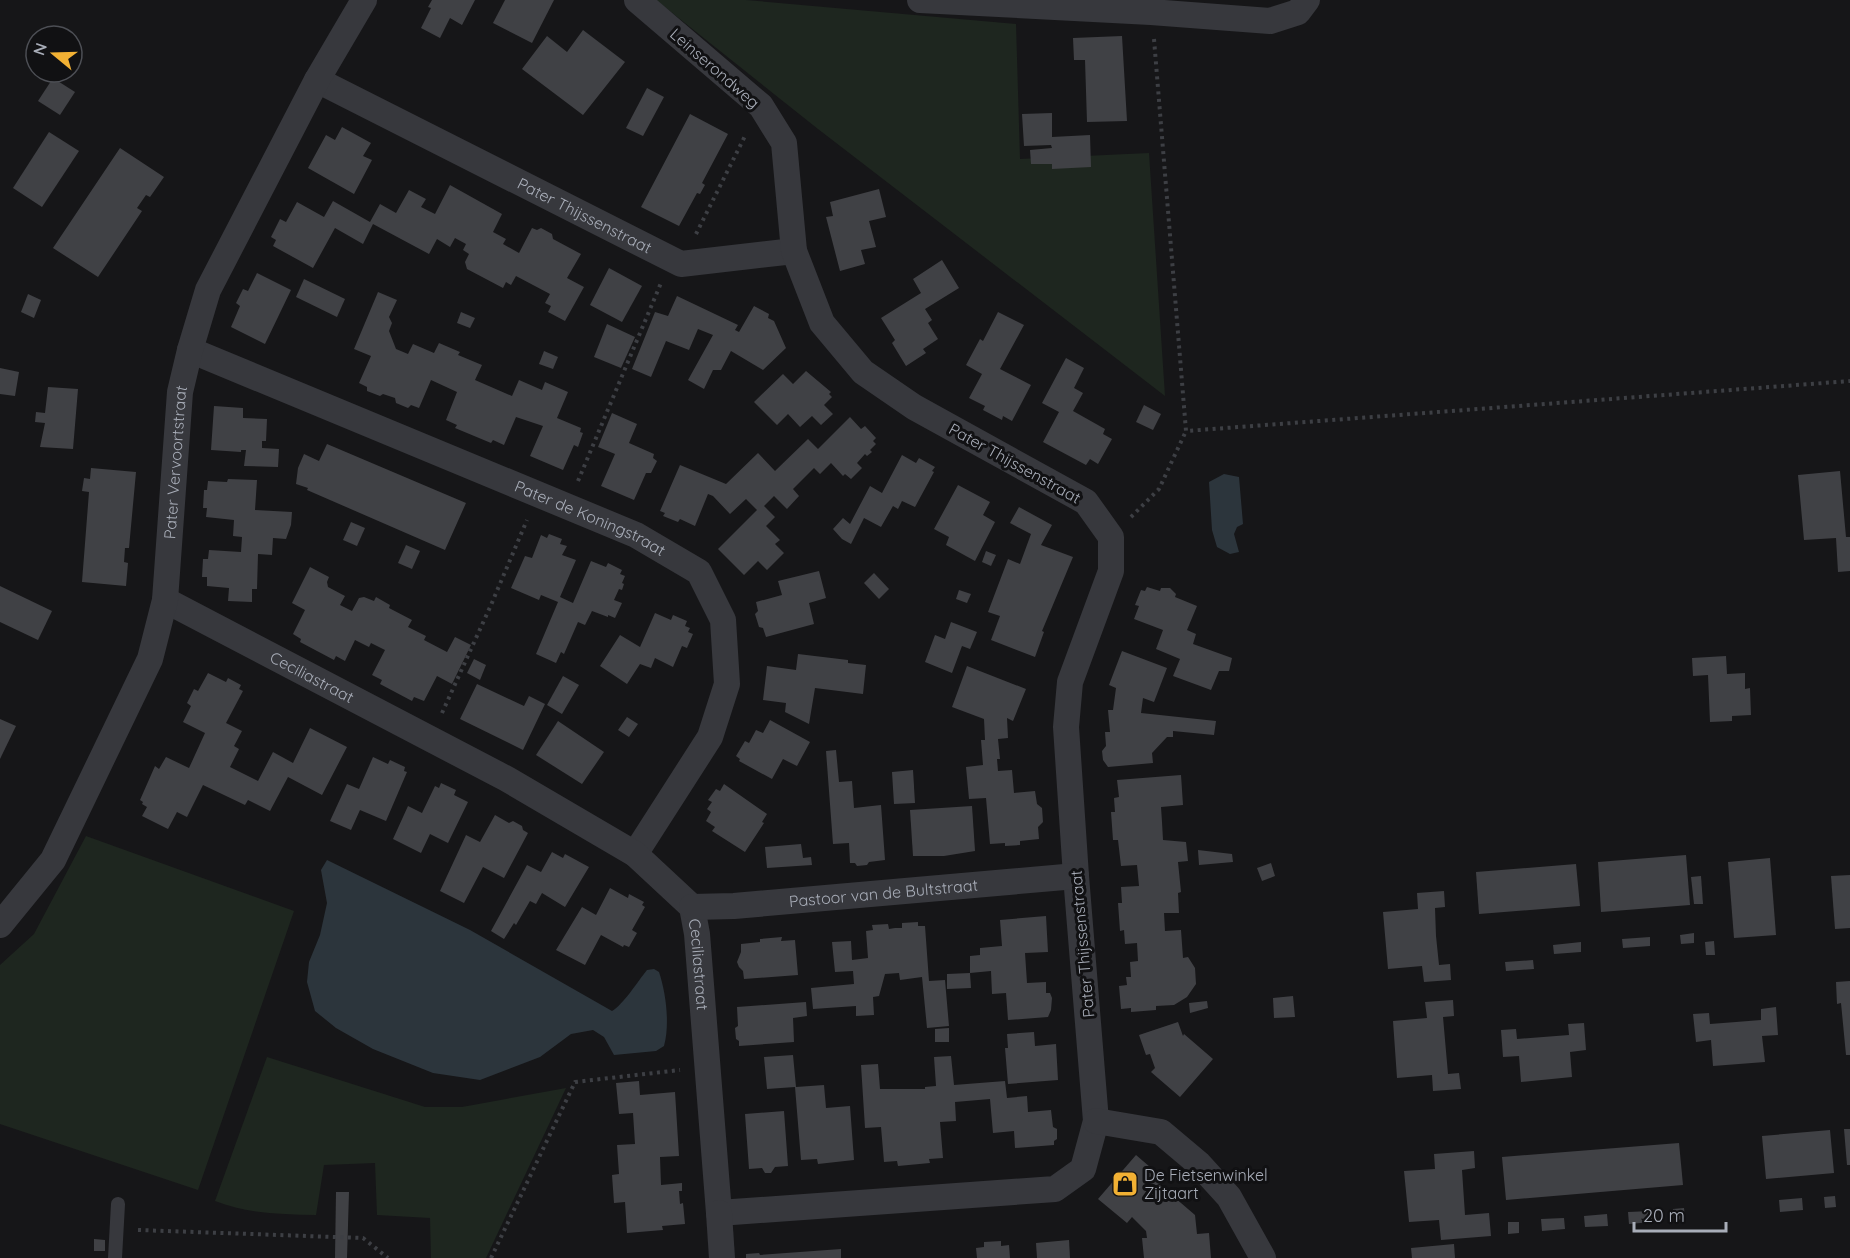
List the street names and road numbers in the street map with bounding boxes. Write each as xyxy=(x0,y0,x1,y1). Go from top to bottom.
street label: Leinserondweg xyxy=(666,24,764,112)
street label: Pater Thijssenstraat xyxy=(514,173,655,258)
street label: Pater Vervoortstraat xyxy=(159,383,191,540)
street label: Pater Thijssenstraat xyxy=(946,418,1084,508)
street label: Pater de Koningstraat xyxy=(512,476,669,560)
street label: Ceciliastraat xyxy=(267,647,357,707)
street label: Pater Thijssenstraat xyxy=(1066,870,1098,1018)
street label: Pastoor van de Bultstraat xyxy=(788,875,979,911)
street label: Ceciliastraat xyxy=(684,917,713,1011)

